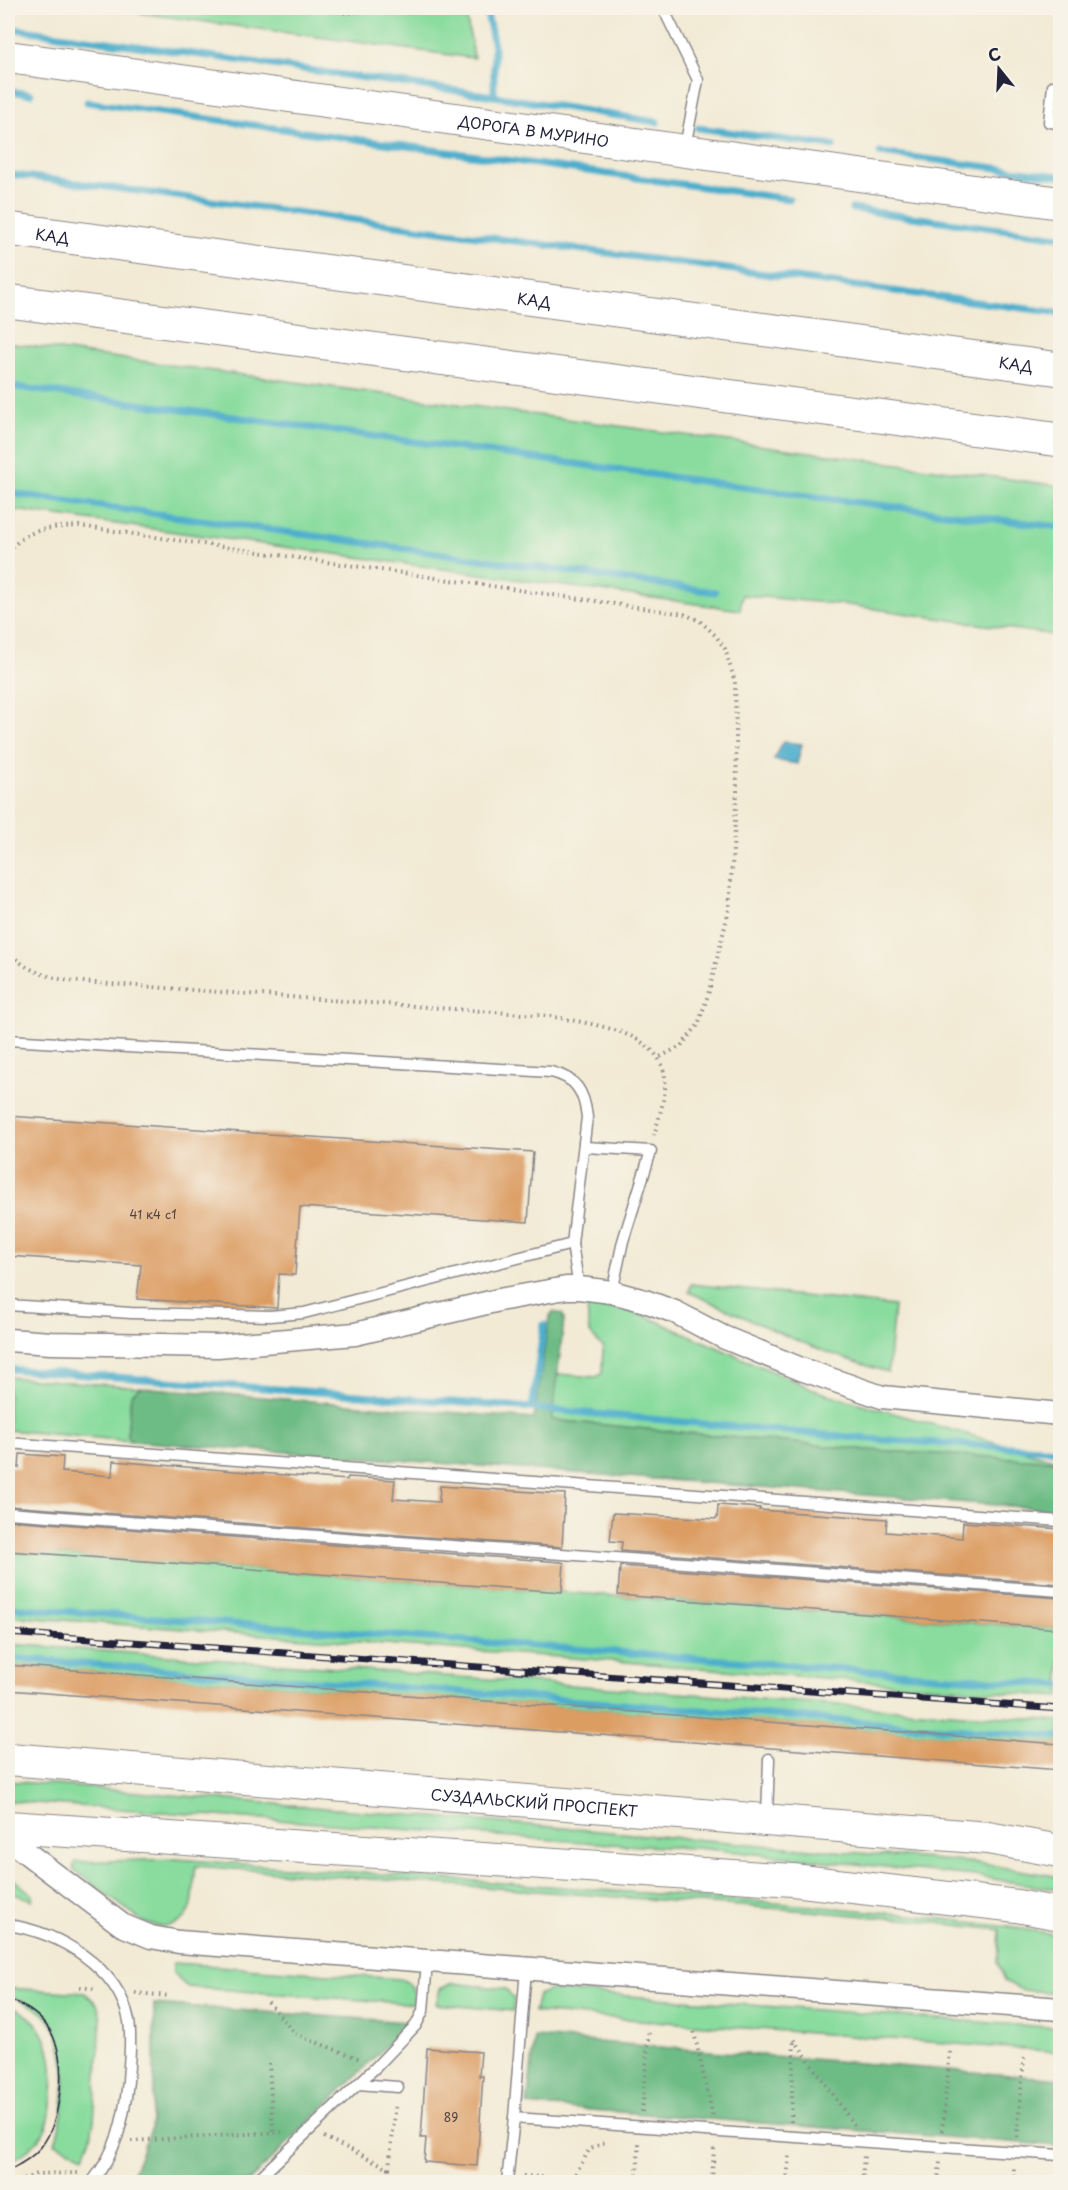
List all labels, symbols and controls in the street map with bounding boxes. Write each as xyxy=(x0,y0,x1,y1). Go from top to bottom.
north arrow xyxy=(969,39,1029,99)
text: С xyxy=(985,41,1003,67)
street label: ДОРОГА В МУРИНО xyxy=(456,108,611,152)
street label: КАД xyxy=(34,221,71,249)
street label: КАД xyxy=(516,285,553,313)
street label: КАД xyxy=(998,350,1035,377)
house number: 41 к4 с1 xyxy=(129,1205,177,1223)
street label: СУЗДАЛЬСКИЙ ПРОСПЕКТ xyxy=(430,1782,639,1821)
house number: 89 xyxy=(444,2108,458,2126)

